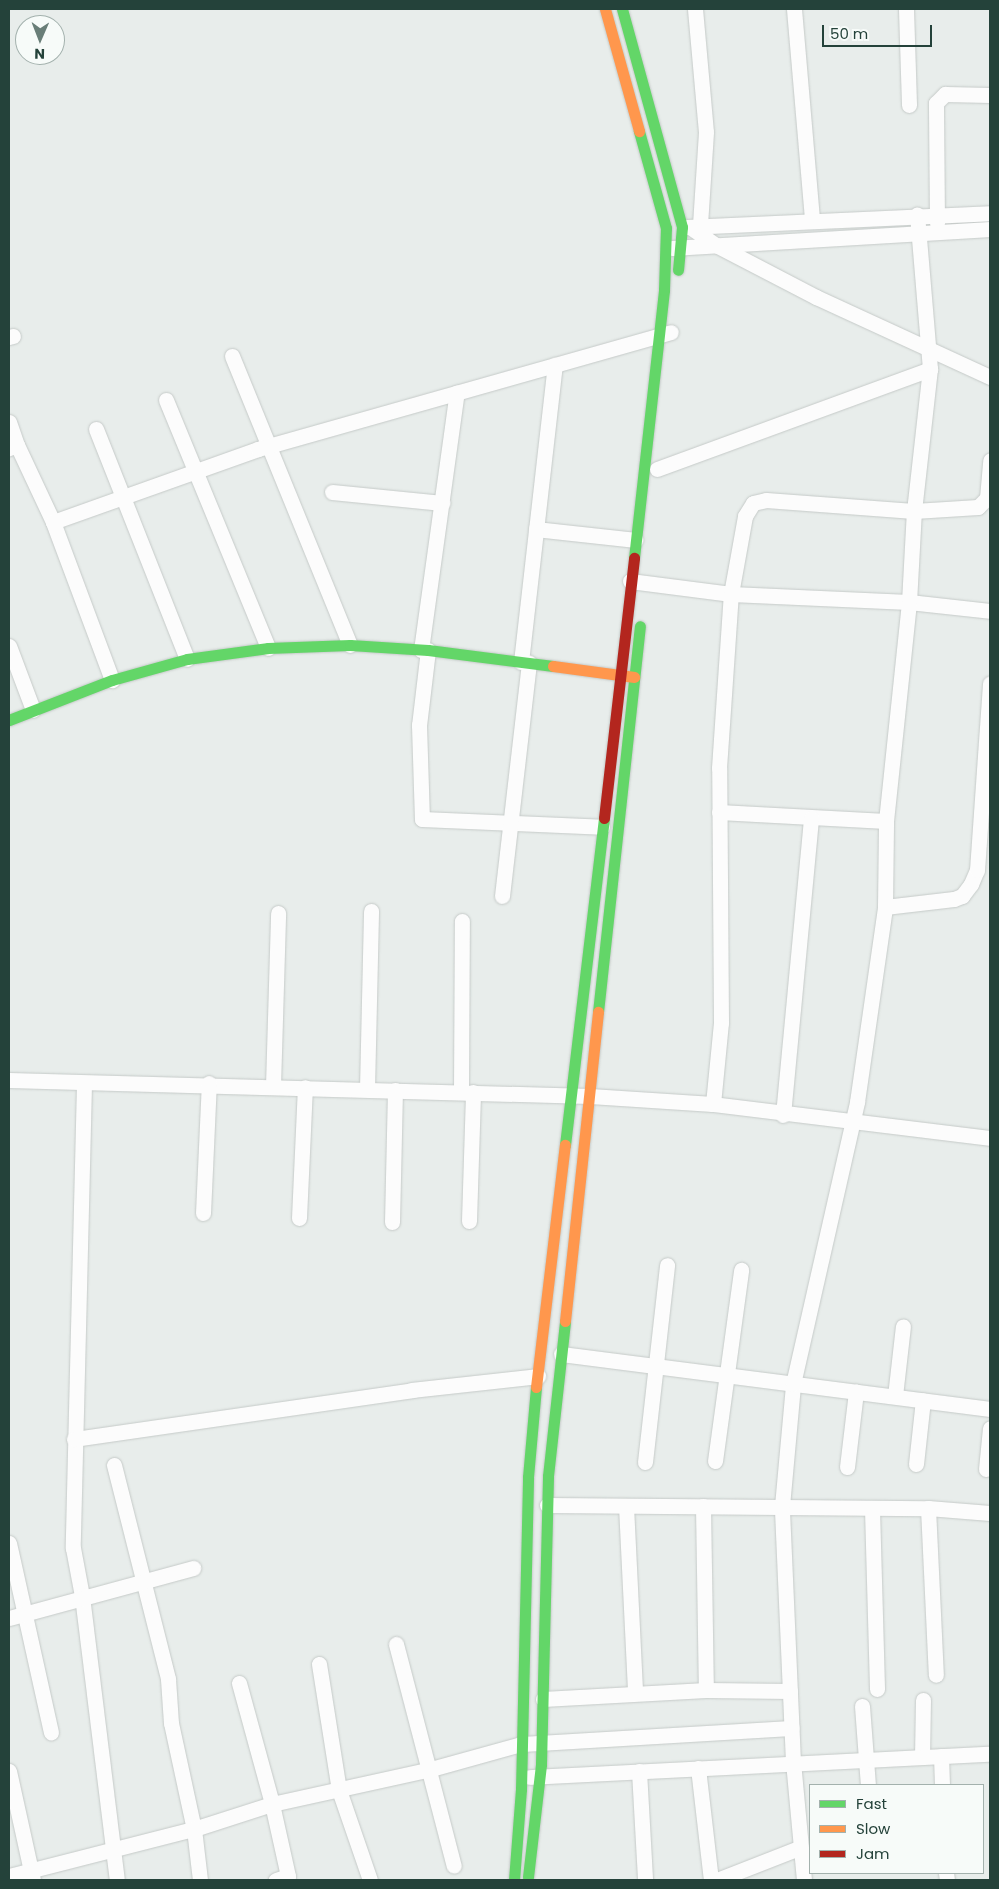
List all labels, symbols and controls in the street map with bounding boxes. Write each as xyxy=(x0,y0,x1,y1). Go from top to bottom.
north arrow xyxy=(15,15,65,65)
scale bar xyxy=(824,15,934,47)
text: 50 m xyxy=(830,23,868,44)
text: N xyxy=(34,44,45,64)
legend xyxy=(809,1784,984,1874)
text: Fast xyxy=(856,1793,887,1814)
text: Slow xyxy=(856,1818,890,1839)
text: Jam xyxy=(856,1843,890,1864)

